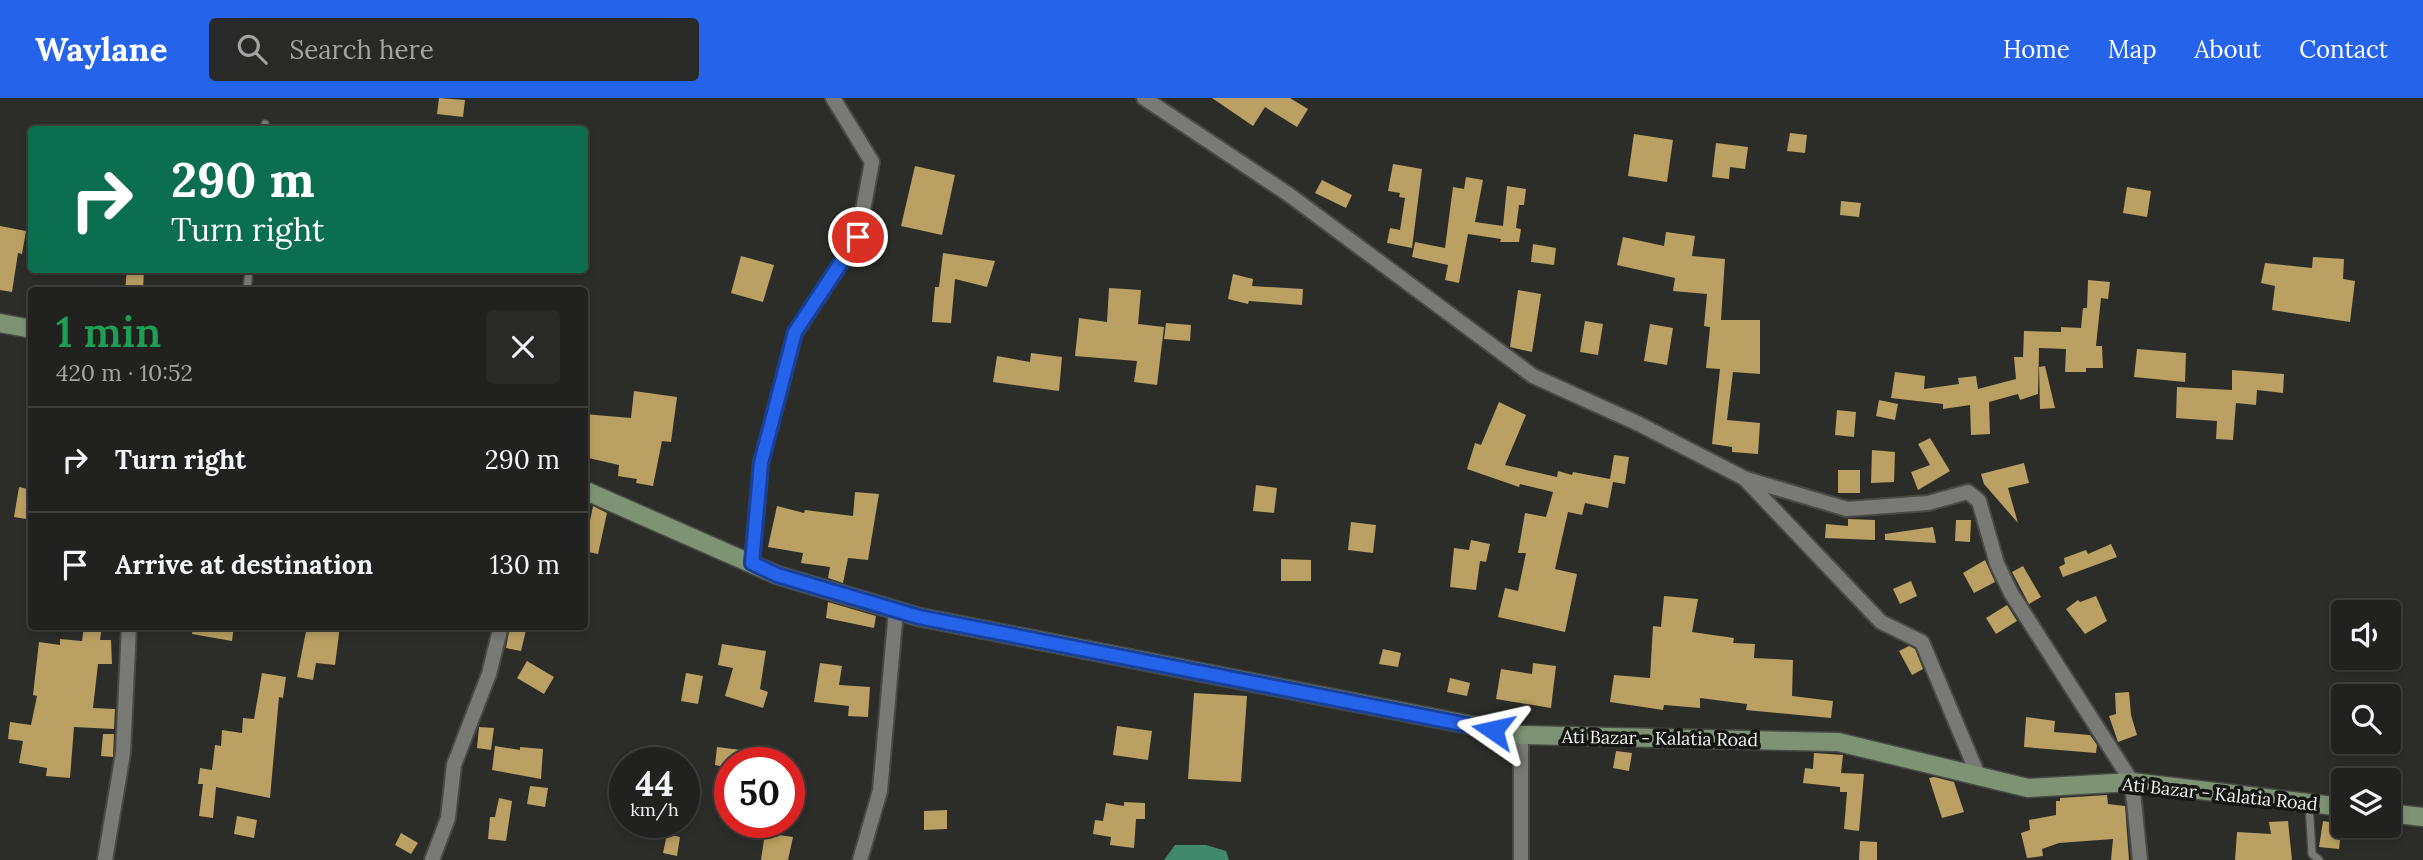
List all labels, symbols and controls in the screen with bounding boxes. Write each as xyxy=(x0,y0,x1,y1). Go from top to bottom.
search box xyxy=(209,18,699,81)
text: Waylane xyxy=(35,28,167,70)
icon: search xyxy=(233,30,271,68)
text: Search here xyxy=(289,33,434,66)
text: Home xyxy=(2003,34,2070,65)
text: Map xyxy=(2108,34,2157,65)
text: About xyxy=(2195,34,2261,65)
text: Contact xyxy=(2299,34,2388,65)
text: 290 m xyxy=(171,148,314,210)
icon: right xyxy=(56,154,147,245)
pin xyxy=(828,207,888,267)
text: Turn right xyxy=(171,209,324,250)
icon: arrive xyxy=(839,218,877,256)
text: 1 min xyxy=(56,305,161,359)
button: close xyxy=(486,310,560,384)
text: 420 m · 10:52 xyxy=(56,358,193,387)
icon: right xyxy=(56,441,94,479)
text: Turn right xyxy=(115,443,246,476)
text: 290 m xyxy=(485,443,560,476)
icon: arrive xyxy=(56,546,94,584)
text: Arrive at destination xyxy=(115,548,373,581)
text: 130 m xyxy=(490,548,560,581)
map controls xyxy=(2331,600,2401,838)
button: sound xyxy=(2331,600,2401,670)
button: search xyxy=(2331,684,2401,754)
position arrow xyxy=(1456,693,1530,767)
street label: Ati Bazar - Kalatia Road xyxy=(1561,725,1759,751)
speed limit sign: 50 xyxy=(714,747,805,838)
text: 44 xyxy=(635,761,674,806)
button: layers xyxy=(2331,768,2401,838)
street label: Ati Bazar - Kalatia Road xyxy=(2120,772,2319,816)
text: km/h xyxy=(630,798,679,821)

